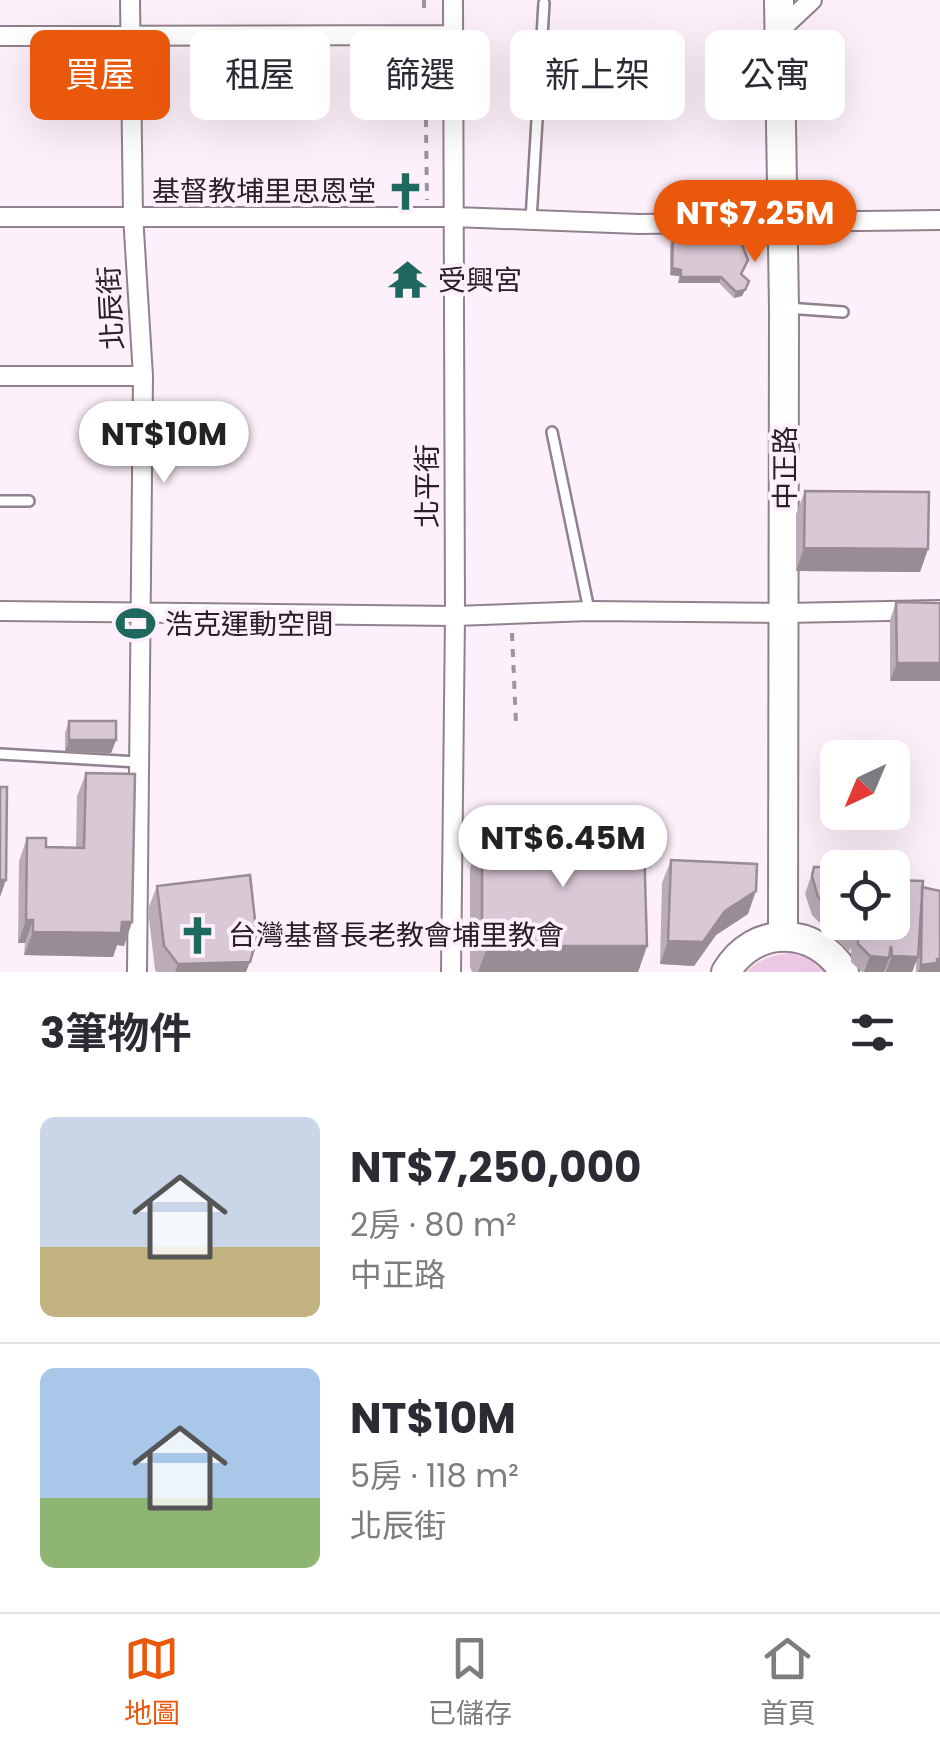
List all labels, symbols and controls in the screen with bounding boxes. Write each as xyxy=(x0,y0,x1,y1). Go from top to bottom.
chip: 買屋 xyxy=(30,30,170,120)
chip: 租屋 xyxy=(190,30,330,120)
chip: 篩選 xyxy=(350,30,490,120)
chip: 新上架 xyxy=(510,30,685,120)
chip: 公寓 xyxy=(705,30,845,120)
church icon: 基督教埔里思恩堂 xyxy=(385,170,427,212)
place label: 基督教埔里思恩堂 xyxy=(152,172,376,211)
pin: NT$7.25M xyxy=(652,180,858,265)
text: NT$7.25M xyxy=(676,190,834,235)
temple icon: 受興宮 xyxy=(387,259,429,301)
place label: 受興宮 xyxy=(438,261,522,300)
street label: 北辰街 xyxy=(89,265,133,351)
pin: NT$10M xyxy=(83,401,245,486)
text: NT$10M xyxy=(101,411,227,456)
street label: 中正路 xyxy=(766,426,805,510)
street label: 北平街 xyxy=(408,444,447,528)
sports icon: 浩克運動空間 xyxy=(114,603,156,645)
place label: 浩克運動空間 xyxy=(165,605,333,644)
north arrow xyxy=(820,740,910,830)
map controls xyxy=(820,740,910,940)
pin: NT$6.45M xyxy=(460,805,666,890)
text: NT$6.45M xyxy=(480,815,646,860)
button: locate xyxy=(820,850,910,940)
church icon: 台灣基督長老教會埔里教會 xyxy=(177,914,219,956)
place label: 台灣基督長老教會埔里教會 xyxy=(228,916,564,955)
text: 3筆物件 xyxy=(40,1004,191,1063)
icon: filters xyxy=(845,1005,900,1060)
text: NT$7,250,000 xyxy=(350,1138,641,1197)
icon: home xyxy=(120,1157,240,1277)
text: 2房 · 80 m² xyxy=(350,1202,517,1247)
text: 中正路 xyxy=(350,1252,446,1297)
text: NT$10M xyxy=(350,1389,516,1448)
icon: home xyxy=(120,1408,240,1528)
text: 5房 · 118 m² xyxy=(350,1453,519,1498)
text: 北辰街 xyxy=(350,1503,446,1548)
tab: 地圖 xyxy=(124,1631,180,1735)
tab: 已儲存 xyxy=(428,1631,512,1735)
tab: 首頁 xyxy=(760,1631,816,1735)

